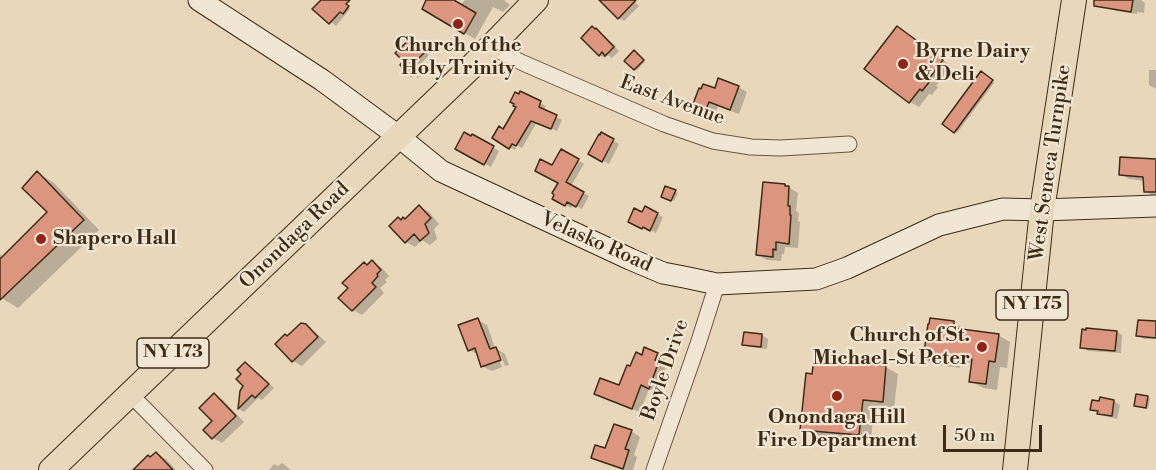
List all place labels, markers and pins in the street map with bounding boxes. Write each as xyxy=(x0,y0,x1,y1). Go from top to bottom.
marker: Church of the Holy Trinity xyxy=(451,17,465,31)
place label: Church of the Holy Trinity xyxy=(394,34,522,81)
place label: Byrne Dairy & Deli xyxy=(915,40,1030,87)
marker: Byrne Dairy & Deli xyxy=(896,57,910,71)
place label: Shapero Hall xyxy=(53,227,176,251)
marker: Shapero Hall xyxy=(34,232,48,246)
place label: Church of St. Michael-St Peter xyxy=(812,324,970,371)
marker: Church of St. Michael-St Peter xyxy=(975,340,989,354)
marker: Onondaga Hill Fire Department xyxy=(830,389,844,403)
place label: Onondaga Hill Fire Department xyxy=(757,406,917,453)

